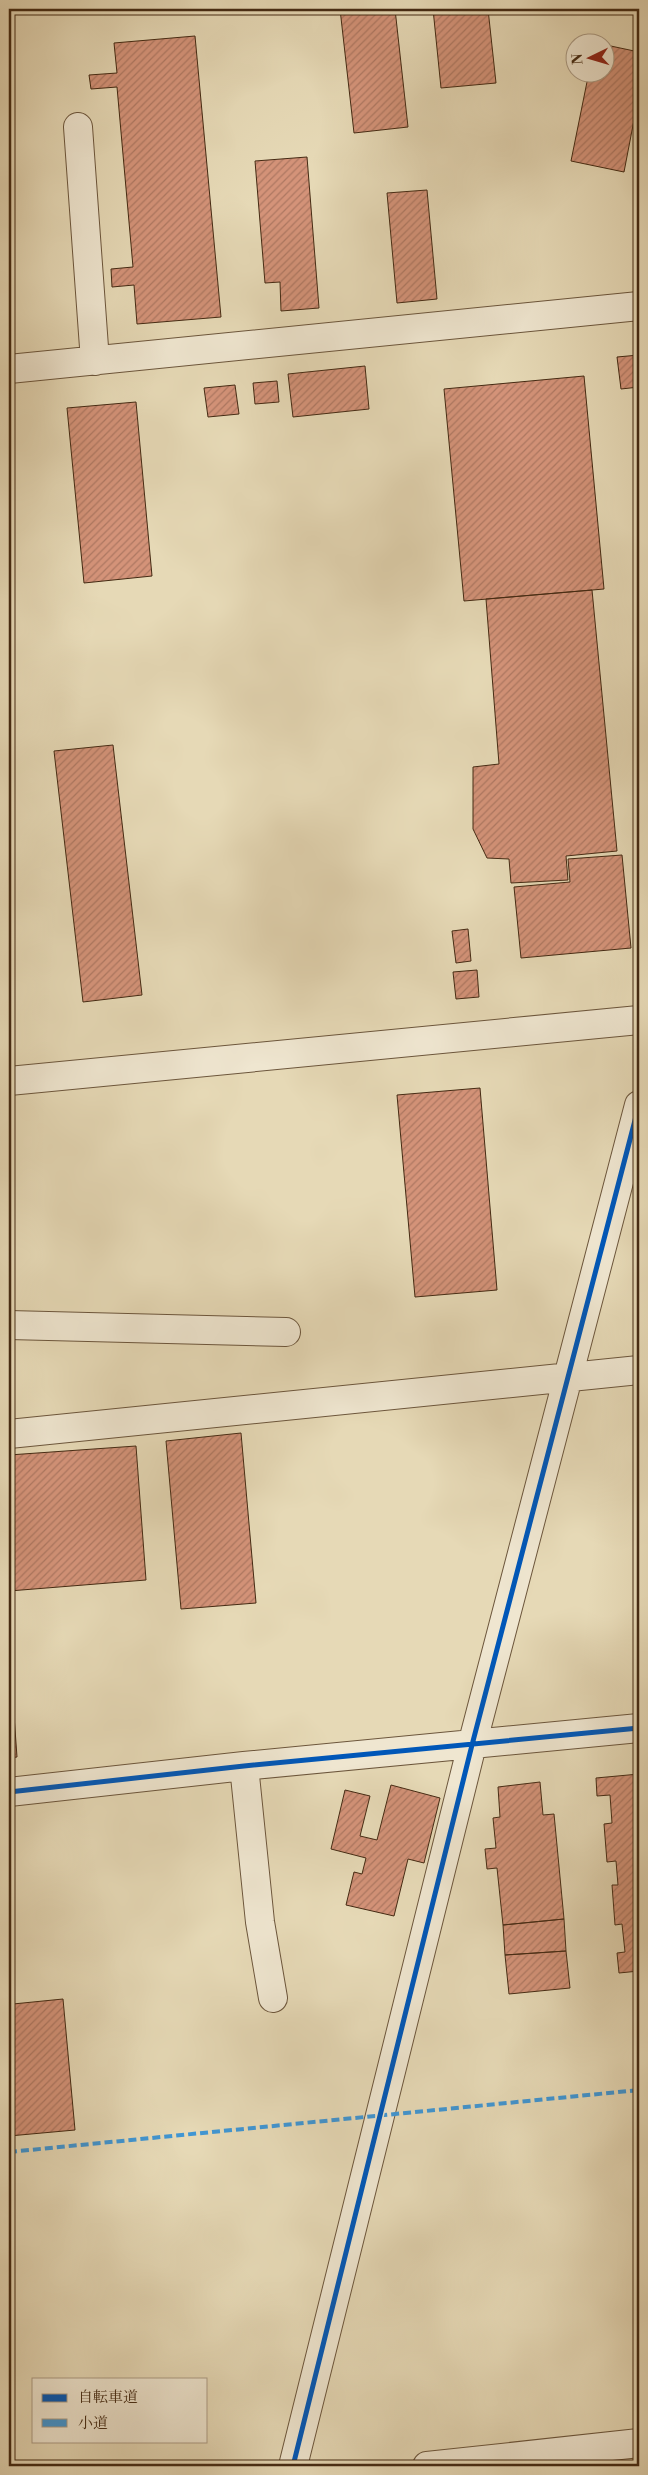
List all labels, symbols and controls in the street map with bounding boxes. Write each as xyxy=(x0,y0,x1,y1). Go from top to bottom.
north arrow xyxy=(566,32,616,82)
text: N xyxy=(569,53,587,65)
legend xyxy=(32,2378,208,2442)
text: 自転車道 xyxy=(78,2388,138,2407)
text: 小道 xyxy=(78,2414,108,2433)

